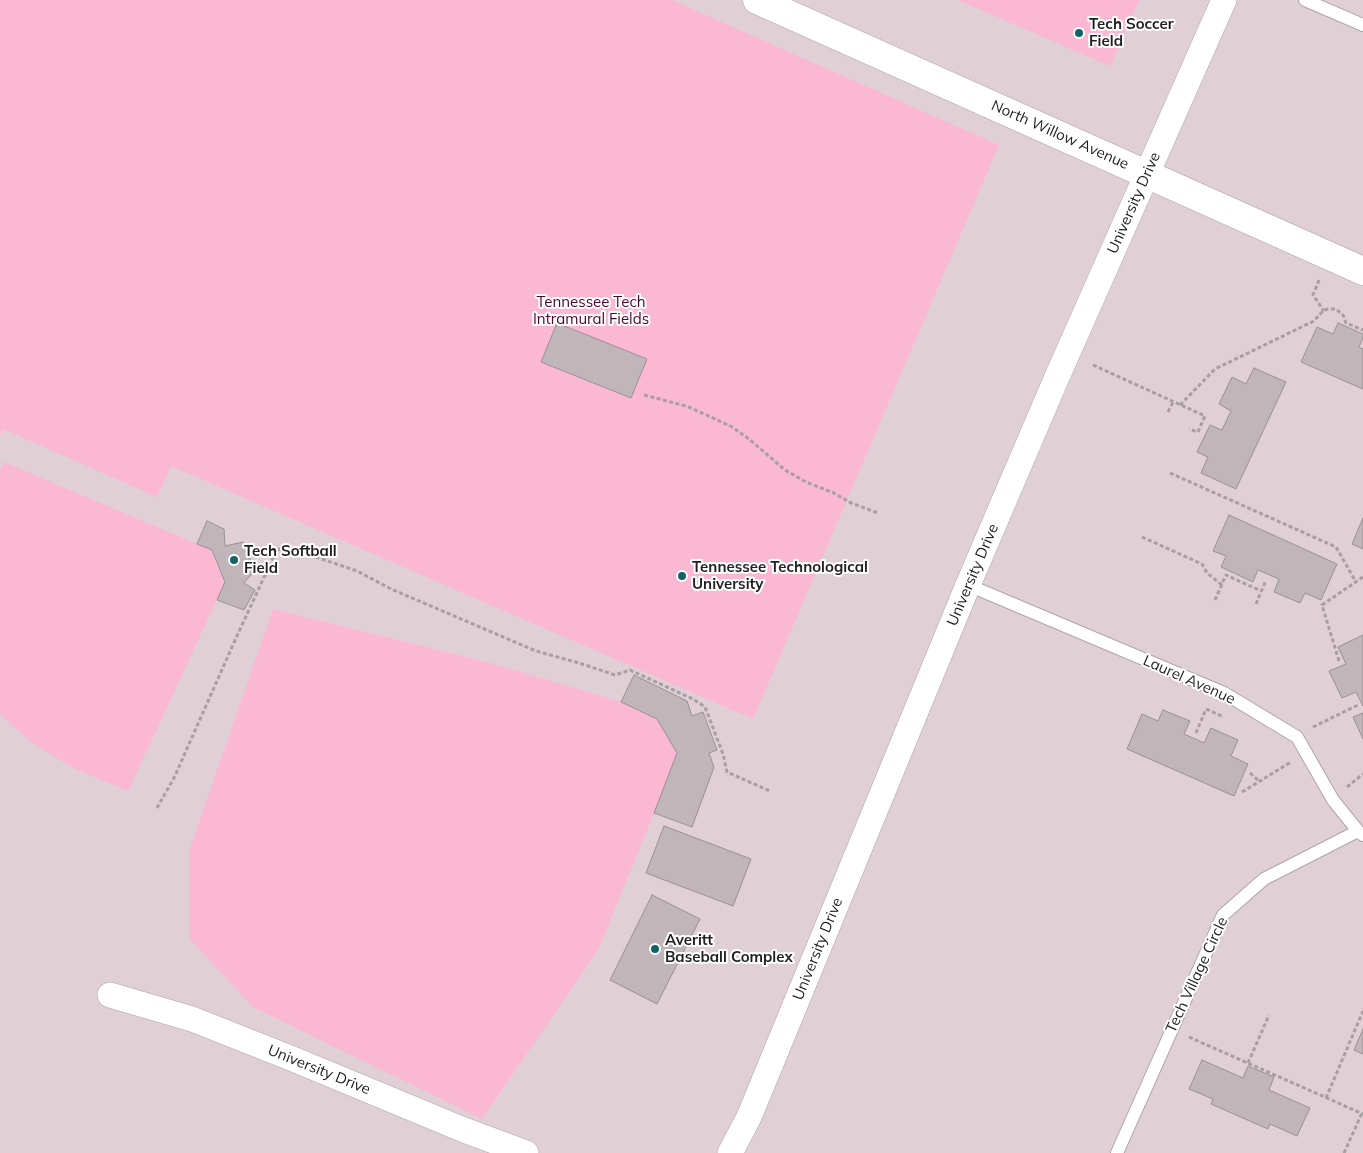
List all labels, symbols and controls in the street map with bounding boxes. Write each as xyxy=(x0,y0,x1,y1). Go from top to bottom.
place label: Tech Soccer Field xyxy=(1089,15,1174,50)
marker: Tech Soccer Field xyxy=(1073,27,1085,39)
street label: North Willow Avenue xyxy=(988,97,1132,173)
street label: University Drive xyxy=(1104,149,1164,257)
park label: Tennessee Tech Intramural Fields xyxy=(533,293,649,328)
street label: University Drive xyxy=(943,521,1003,629)
place label: Tech Softball Field xyxy=(244,542,337,577)
marker: Tech Softball Field xyxy=(228,554,240,566)
place label: Tennessee Technological University xyxy=(692,558,868,593)
marker: Tennessee Technological University xyxy=(676,570,688,582)
street label: Laurel Avenue xyxy=(1140,652,1238,708)
street label: University Drive xyxy=(789,895,847,1003)
street label: Tech Village Circle xyxy=(1162,914,1232,1036)
place label: Averitt Baseball Complex xyxy=(665,931,793,966)
marker: Averitt Baseball Complex xyxy=(649,943,661,955)
street label: University Drive xyxy=(265,1041,373,1099)

